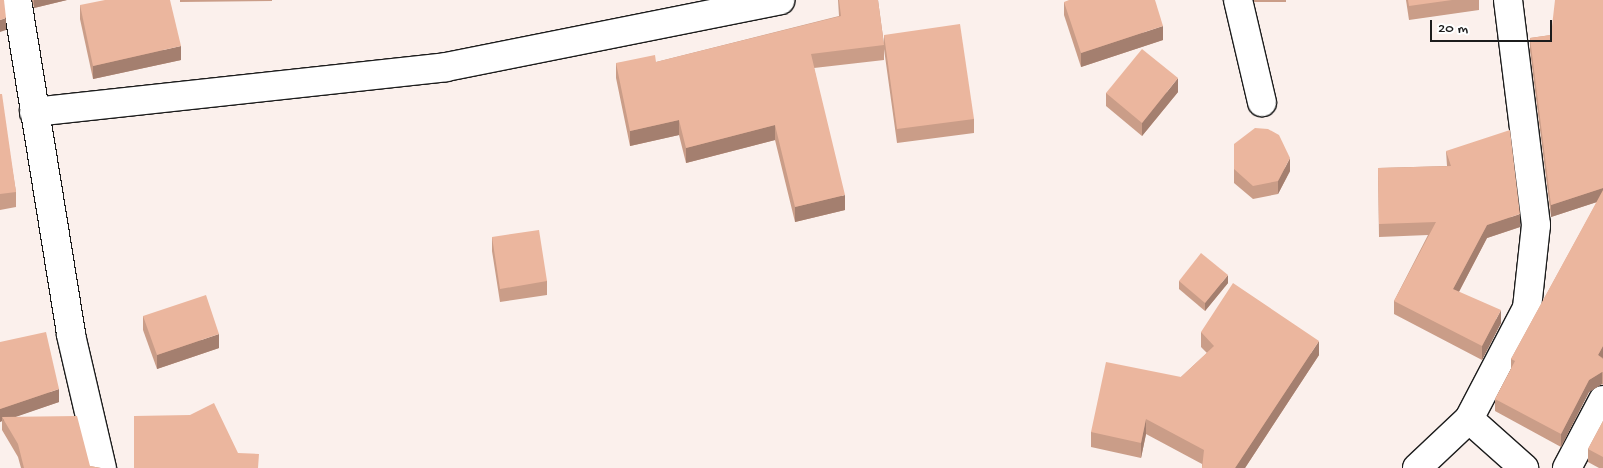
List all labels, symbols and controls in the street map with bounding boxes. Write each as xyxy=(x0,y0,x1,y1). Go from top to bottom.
scale bar xyxy=(1433,10,1556,42)
text: 20 m xyxy=(1438,20,1468,38)

